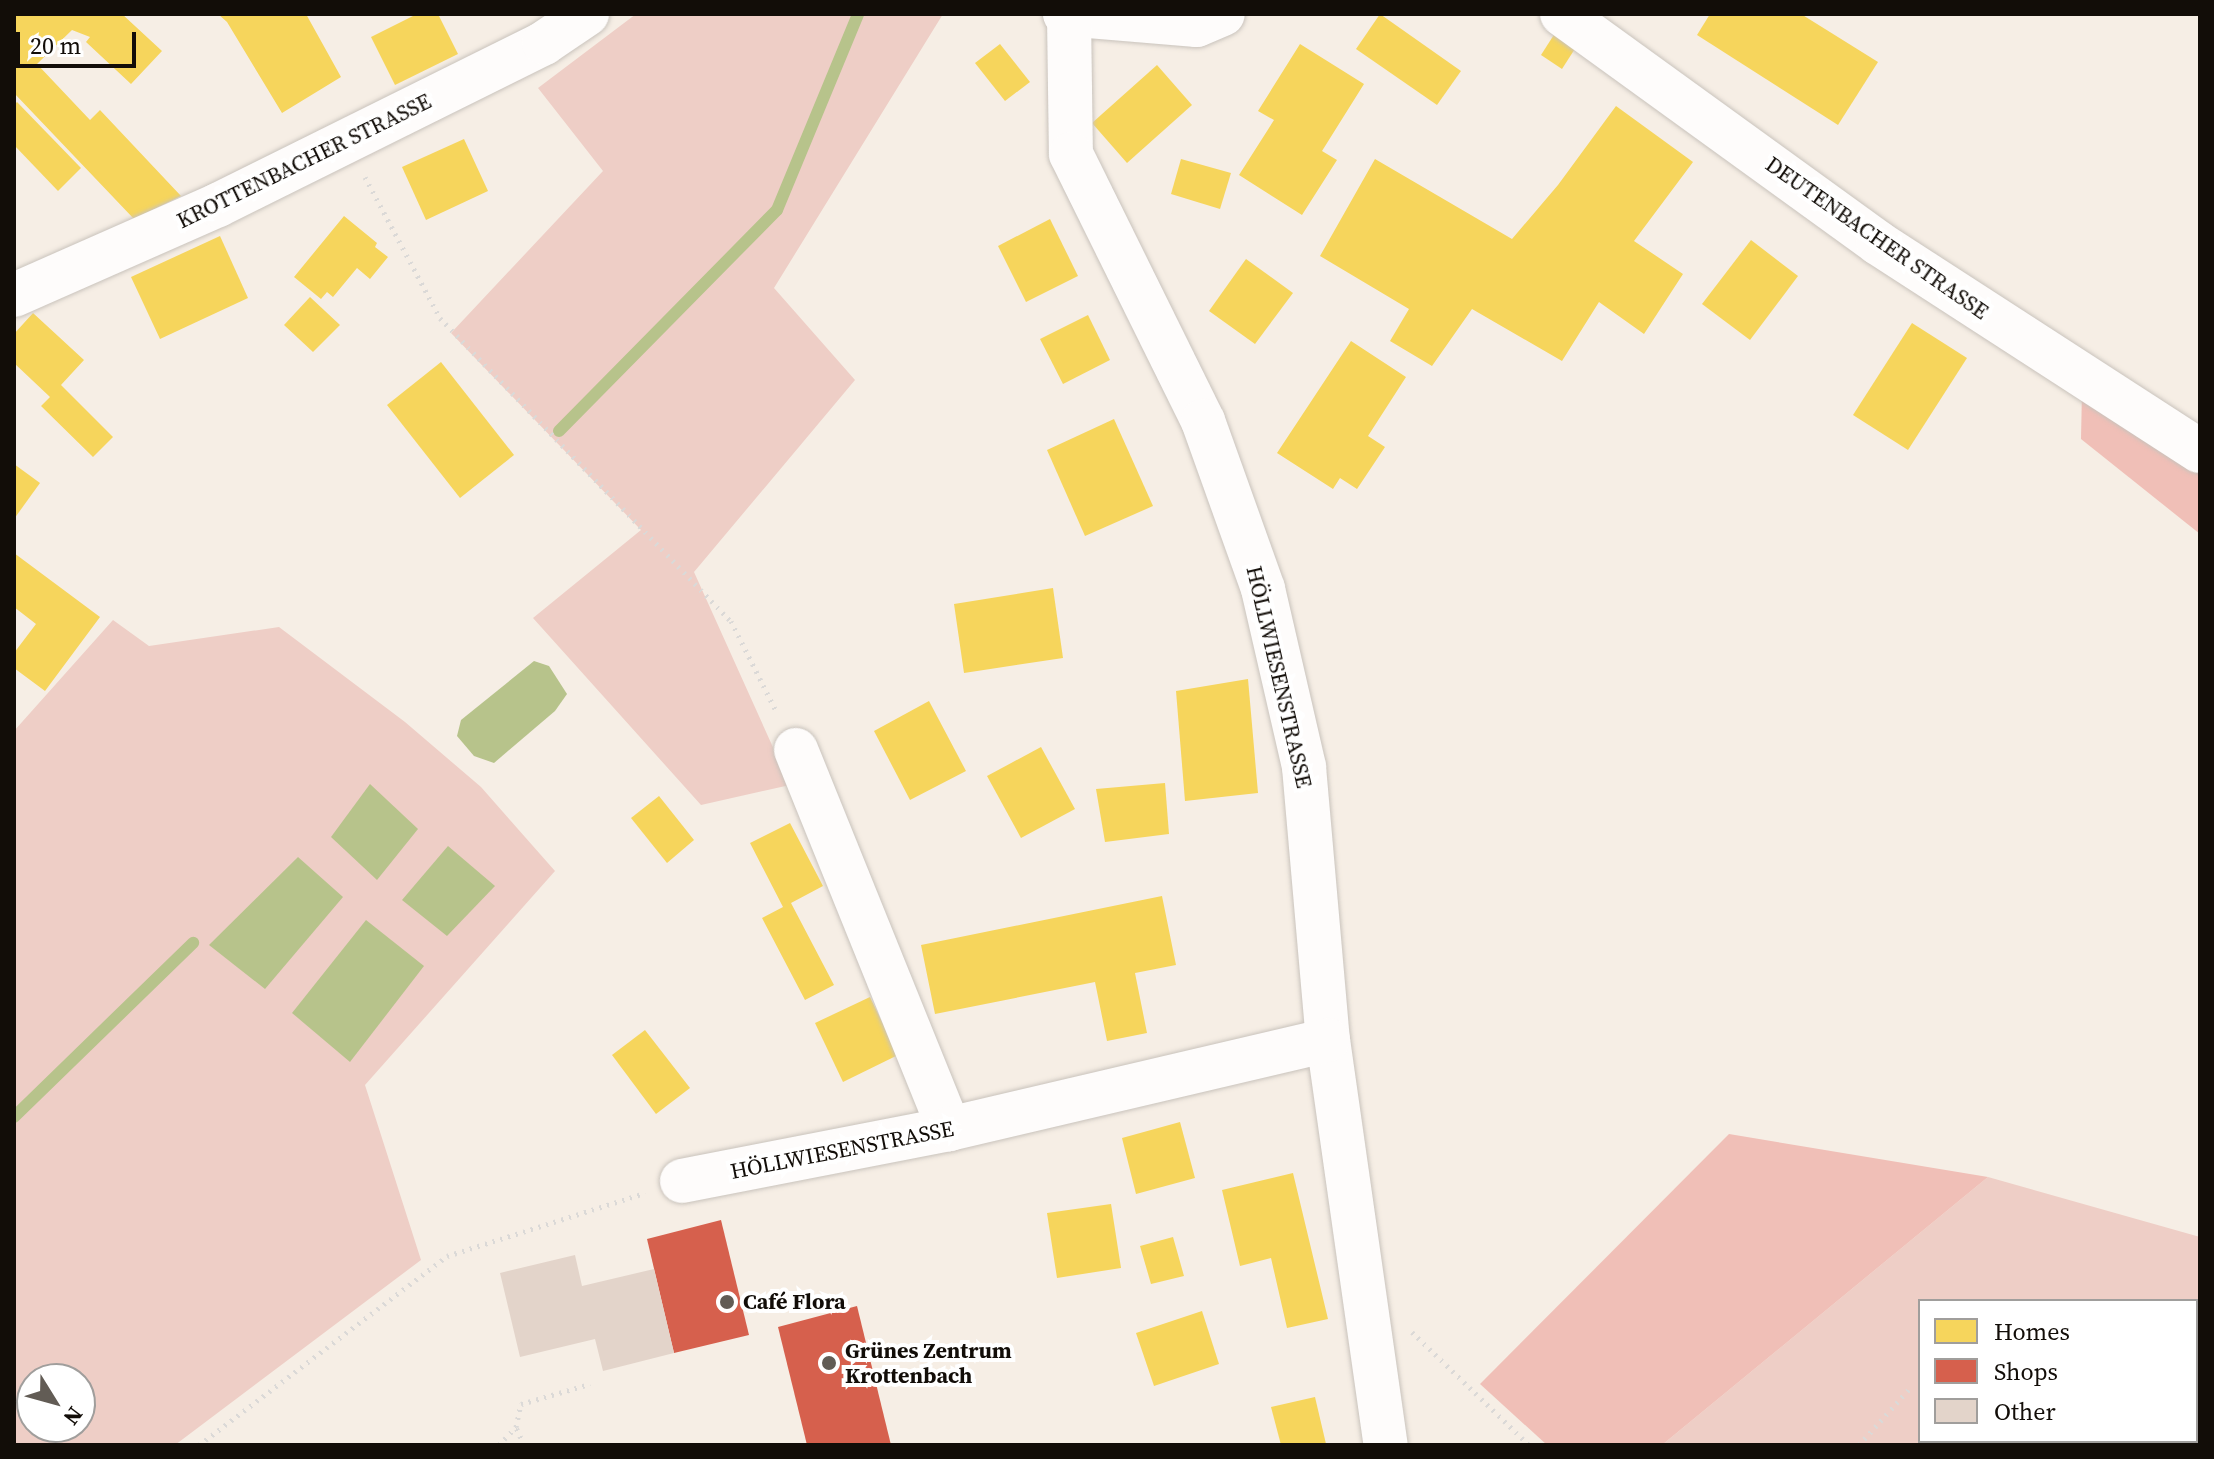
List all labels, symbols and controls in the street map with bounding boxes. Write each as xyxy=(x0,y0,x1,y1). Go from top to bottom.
scale bar xyxy=(20,16,140,66)
text: 20 m xyxy=(30,29,81,62)
street label: KROTTENBACHER STRASSE xyxy=(173,88,435,234)
street label: DEUTENBACHER STRASSE xyxy=(1761,151,1993,325)
street label: HÖLLWIESENSTRASSE xyxy=(1241,563,1317,791)
street label: HÖLLWIESENSTRASSE xyxy=(728,1115,956,1185)
place label: Café Flora xyxy=(743,1289,846,1315)
marker: Café Flora xyxy=(718,1293,736,1311)
legend xyxy=(1918,1299,2198,1443)
text: Homes xyxy=(1994,1315,2070,1348)
place label: Grünes Zentrum Krottenbach xyxy=(845,1337,1012,1388)
marker: Grünes Zentrum Krottenbach xyxy=(820,1354,838,1372)
text: Shops xyxy=(1994,1355,2058,1388)
north arrow xyxy=(16,1363,96,1443)
text: Other xyxy=(1994,1395,2056,1428)
text: N xyxy=(57,1401,90,1432)

